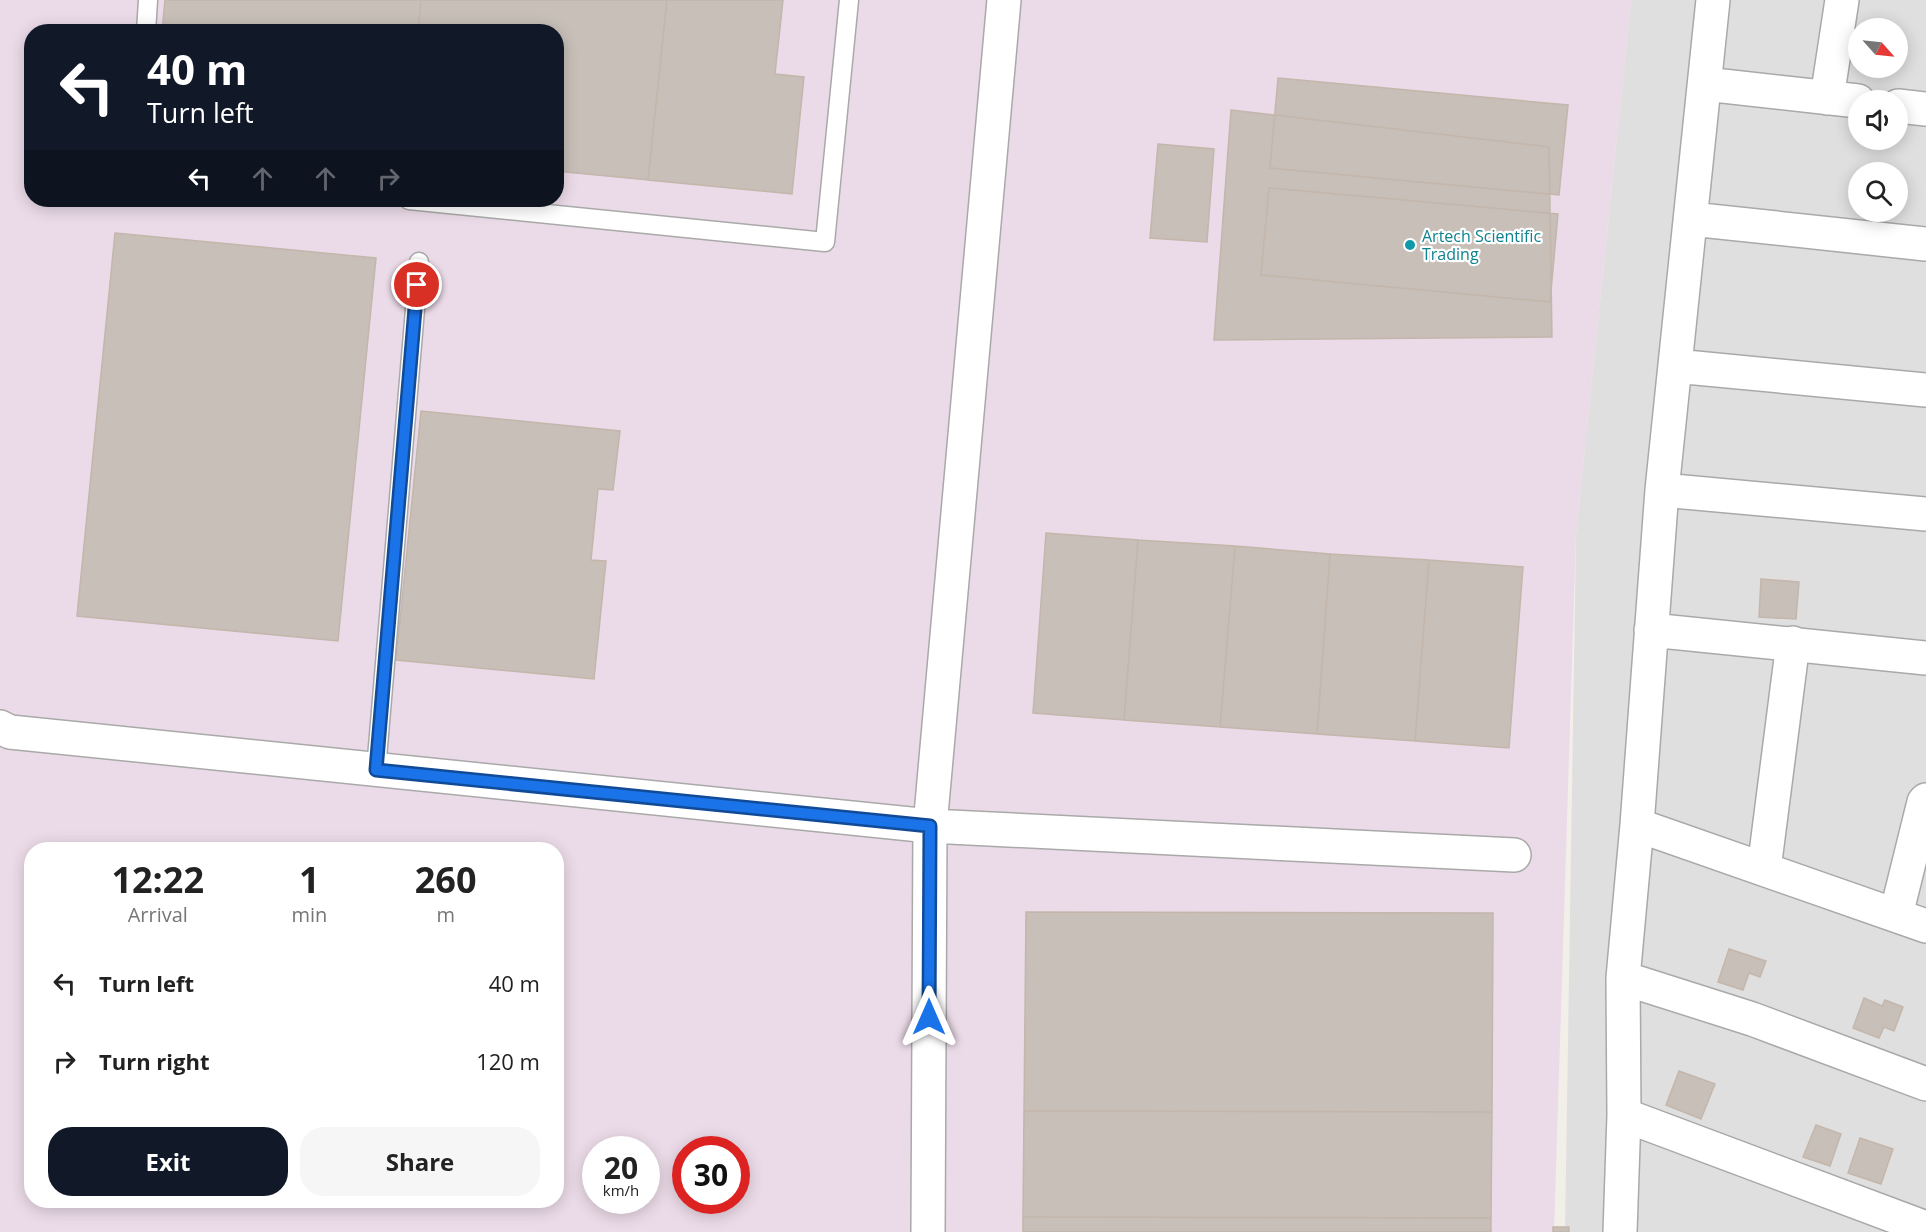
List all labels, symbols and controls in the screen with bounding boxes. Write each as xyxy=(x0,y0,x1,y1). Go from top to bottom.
north arrow xyxy=(1848,18,1908,78)
map controls xyxy=(1848,18,1908,222)
text: 40 m xyxy=(147,40,247,97)
icon: left xyxy=(48,48,126,126)
button: sound xyxy=(1848,90,1908,150)
text: Turn left xyxy=(147,94,254,131)
icon: left xyxy=(183,162,216,195)
icon: ahead xyxy=(246,162,279,195)
icon: ahead xyxy=(309,162,342,195)
icon: right xyxy=(372,162,405,195)
button: search xyxy=(1848,162,1908,222)
place label: Artech Scientific Trading xyxy=(1422,225,1541,265)
marker: Artech Scientific Trading xyxy=(1403,238,1417,252)
pin xyxy=(391,259,442,310)
icon: arrive xyxy=(400,268,433,301)
text: 12:22 xyxy=(111,855,204,904)
text: 1 xyxy=(299,855,320,904)
text: 260 xyxy=(415,855,477,904)
text: Arrival xyxy=(128,901,188,928)
text: min xyxy=(291,901,327,928)
text: m xyxy=(436,901,455,928)
icon: left xyxy=(48,967,81,1000)
text: Turn left xyxy=(99,968,194,998)
text: 40 m xyxy=(489,968,540,998)
position arrow xyxy=(897,985,961,1049)
icon: right xyxy=(48,1045,81,1078)
text: Turn right xyxy=(99,1046,210,1076)
text: 120 m xyxy=(476,1046,540,1076)
button: Exit xyxy=(48,1127,288,1196)
button: Share xyxy=(300,1127,540,1196)
speed limit sign: 30 xyxy=(672,1136,750,1214)
text: 20 xyxy=(604,1147,638,1188)
text: km/h xyxy=(603,1180,639,1200)

